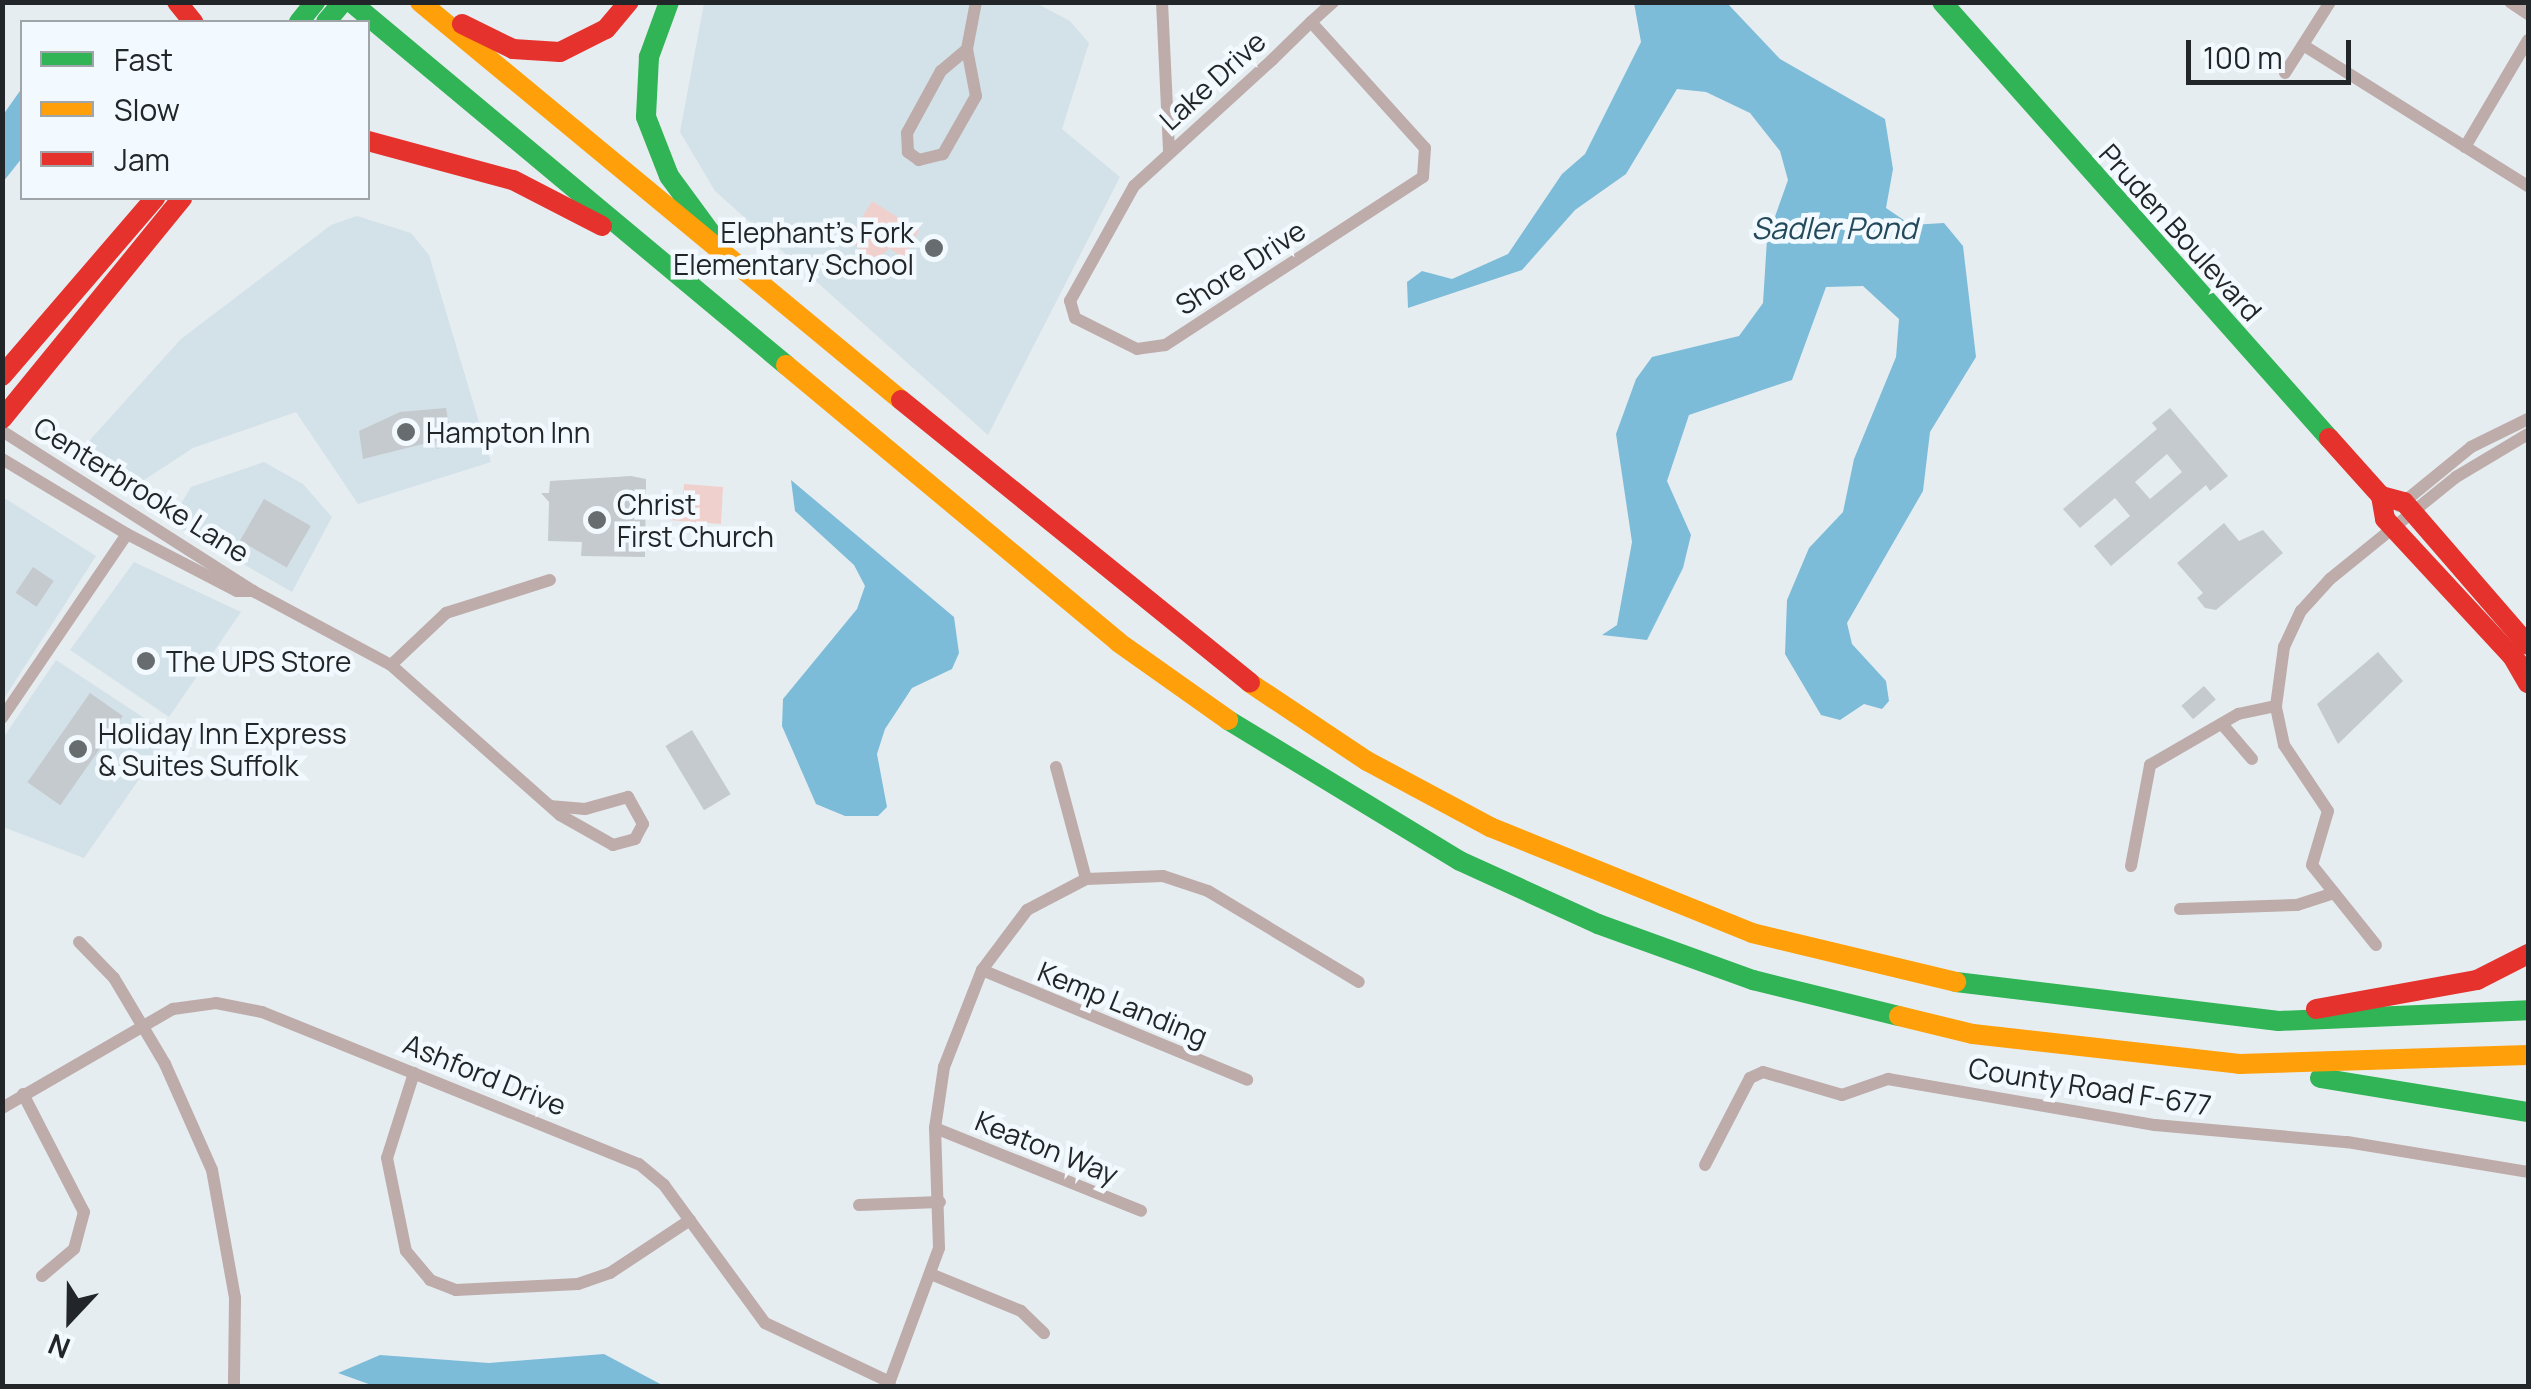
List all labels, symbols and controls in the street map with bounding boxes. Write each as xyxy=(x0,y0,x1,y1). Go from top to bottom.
legend xyxy=(20,20,370,200)
scale bar xyxy=(2191,20,2356,82)
street label: Lake Drive xyxy=(1152,24,1272,136)
text: 100 m xyxy=(2203,37,2283,78)
text: Fast xyxy=(114,39,173,80)
text: Slow xyxy=(114,89,180,130)
street label: Pruden Boulevard xyxy=(2093,137,2269,327)
text: Jam xyxy=(114,139,170,180)
water label: Sadler Pond xyxy=(1751,210,1917,246)
street label: Shore Drive xyxy=(1169,213,1311,321)
place label: Elephant's Fork Elementary School xyxy=(673,215,914,281)
marker: Elephant's Fork Elementary School xyxy=(923,237,945,259)
street label: Centerbrooke Lane xyxy=(28,409,256,569)
place label: Hampton Inn xyxy=(426,415,590,449)
marker: Hampton Inn xyxy=(395,421,417,443)
place label: Christ First Church xyxy=(617,487,774,553)
marker: Christ First Church xyxy=(586,509,608,531)
place label: The UPS Store xyxy=(166,644,351,678)
marker: The UPS Store xyxy=(135,650,157,672)
place label: Holiday Inn Express & Suites Suffolk xyxy=(98,716,347,782)
marker: Holiday Inn Express & Suites Suffolk xyxy=(67,738,89,760)
street label: Kemp Landing xyxy=(1033,954,1213,1052)
street label: Ashford Drive xyxy=(399,1026,571,1122)
street label: County Road F-677 xyxy=(1966,1050,2214,1122)
street label: Keaton Way xyxy=(971,1103,1123,1191)
north arrow xyxy=(20,1269,120,1369)
text: N xyxy=(42,1325,75,1368)

